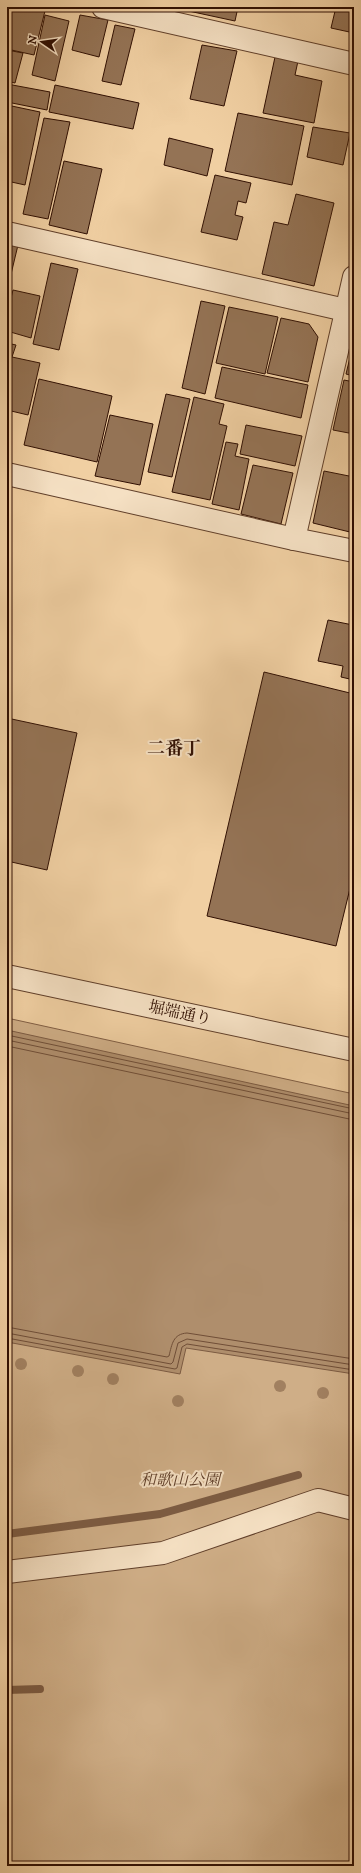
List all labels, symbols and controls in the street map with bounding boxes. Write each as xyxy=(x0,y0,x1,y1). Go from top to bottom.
north arrow xyxy=(22,22,62,62)
text: N xyxy=(25,34,41,46)
district label: 二番丁 xyxy=(147,738,201,760)
street label: 堀端通り xyxy=(147,997,213,1029)
park label: 和歌山公園 xyxy=(140,1470,223,1490)

